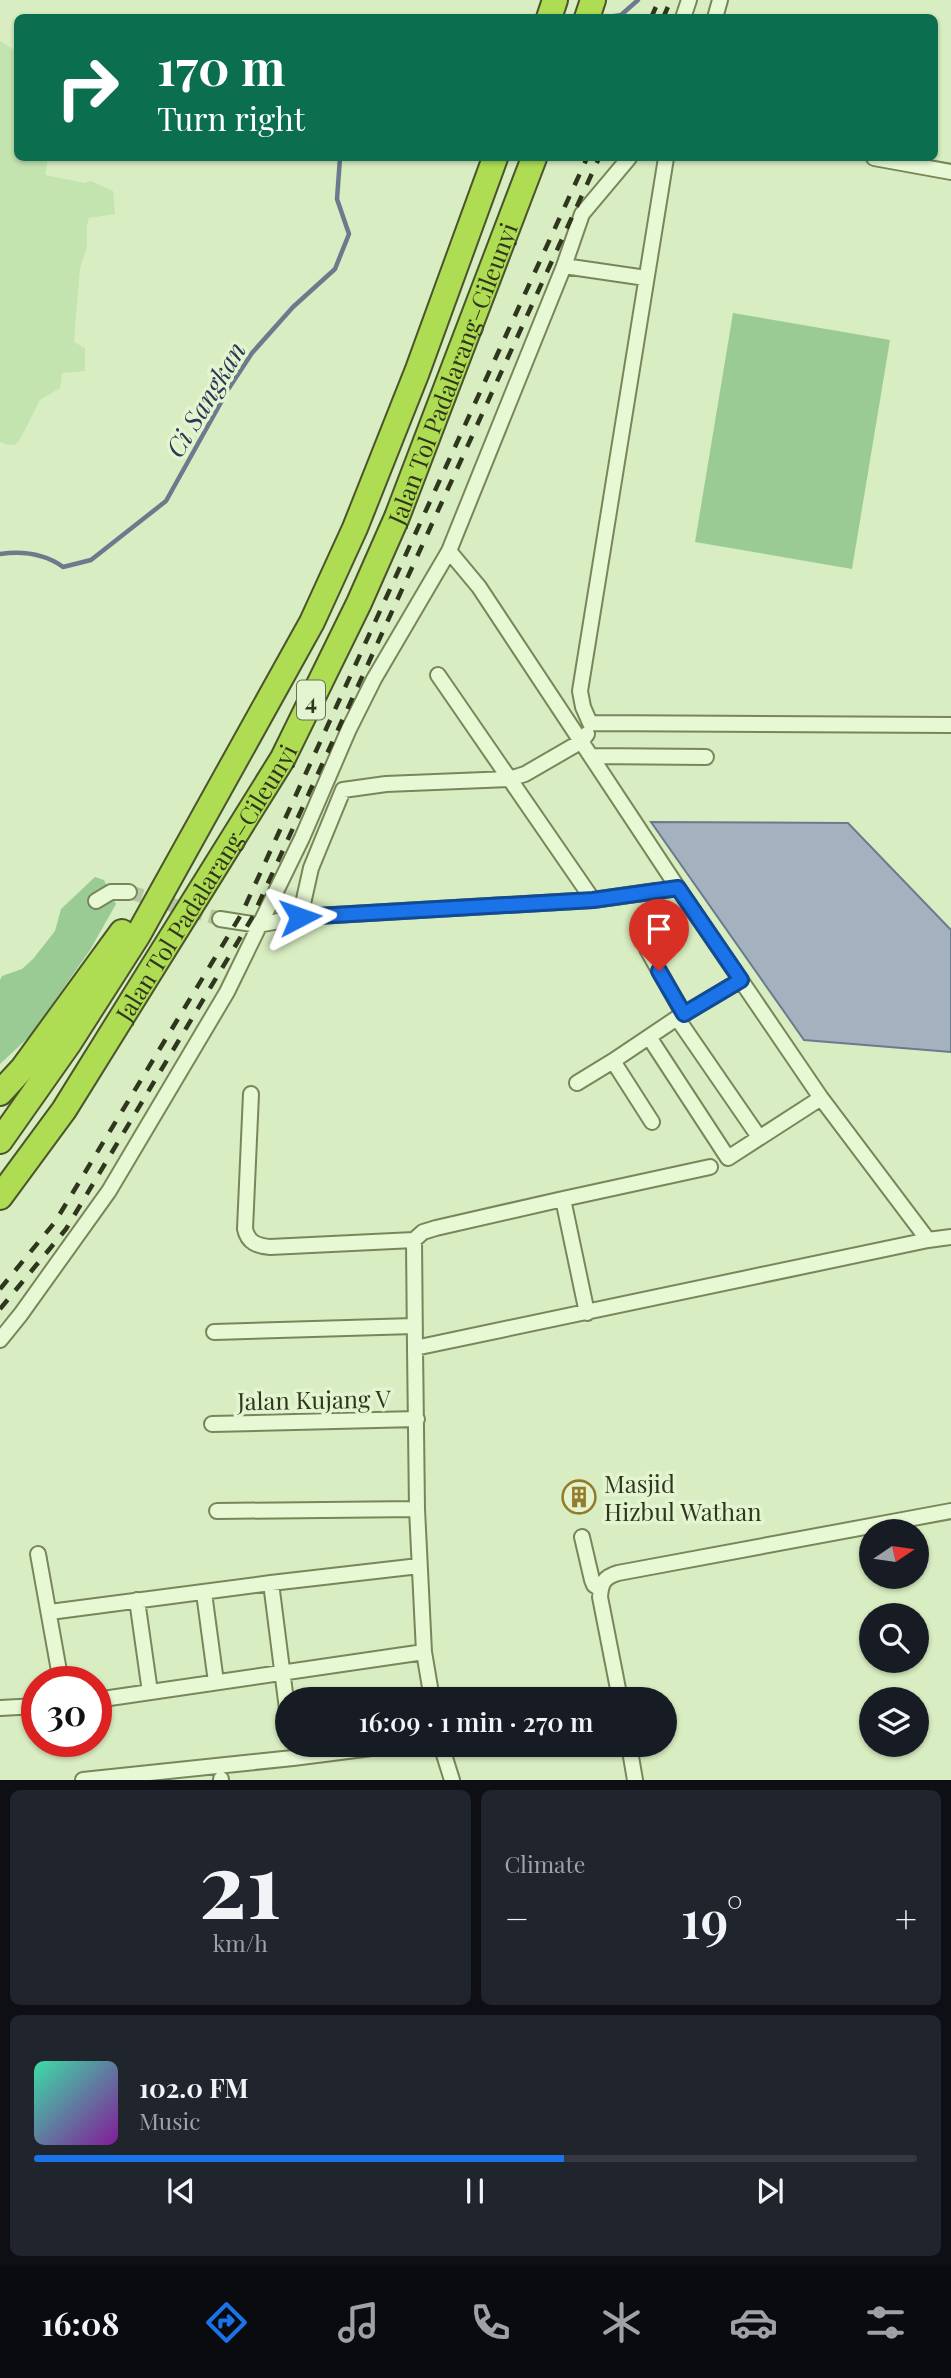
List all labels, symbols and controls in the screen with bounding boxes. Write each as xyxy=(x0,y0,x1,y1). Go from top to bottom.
text: 170 m xyxy=(157,33,285,98)
icon: right xyxy=(42,42,133,133)
text: Turn right xyxy=(157,96,305,139)
street label: Jalan Tol Padalarang–Cileunyi xyxy=(379,218,524,530)
water label: Ci Sangkan xyxy=(157,335,253,463)
road number: 4 xyxy=(297,680,325,720)
street label: Jalan Tol Padalarang–Cileunyi xyxy=(107,739,303,1028)
position arrow xyxy=(263,880,337,954)
pin xyxy=(629,899,689,971)
icon: arrive xyxy=(640,910,678,948)
street label: Jalan Kujang V xyxy=(236,1382,392,1416)
place label: Masjid Hizbul Wathan xyxy=(604,1467,762,1527)
building icon: Masjid Hizbul Wathan xyxy=(560,1478,598,1516)
north arrow xyxy=(859,1519,929,1589)
map controls xyxy=(859,1519,929,1757)
button: search xyxy=(859,1603,929,1673)
speed limit sign: 30 xyxy=(21,1666,112,1757)
button: layers xyxy=(859,1687,929,1757)
text: 16:09 · 1 min · 270 m xyxy=(359,1704,593,1739)
text: 21 xyxy=(199,1821,281,1942)
text: Climate xyxy=(505,1848,585,1879)
text: 19° xyxy=(681,1883,743,1952)
text: − xyxy=(505,1892,529,1943)
text: + xyxy=(895,1892,917,1943)
text: km/h xyxy=(213,1927,268,1958)
text: 102.0 FM xyxy=(139,2070,249,2105)
text: Music xyxy=(139,2105,200,2136)
icon: previous xyxy=(162,2172,200,2210)
icon: pause xyxy=(456,2172,494,2210)
icon: next xyxy=(751,2172,789,2210)
icon: directions xyxy=(202,2298,251,2347)
icon: music xyxy=(334,2298,383,2347)
icon: phone xyxy=(466,2298,515,2347)
icon: climate xyxy=(597,2298,646,2347)
icon: car xyxy=(729,2298,778,2347)
icon: filters xyxy=(861,2298,910,2347)
text: 16:08 xyxy=(41,2301,119,2344)

